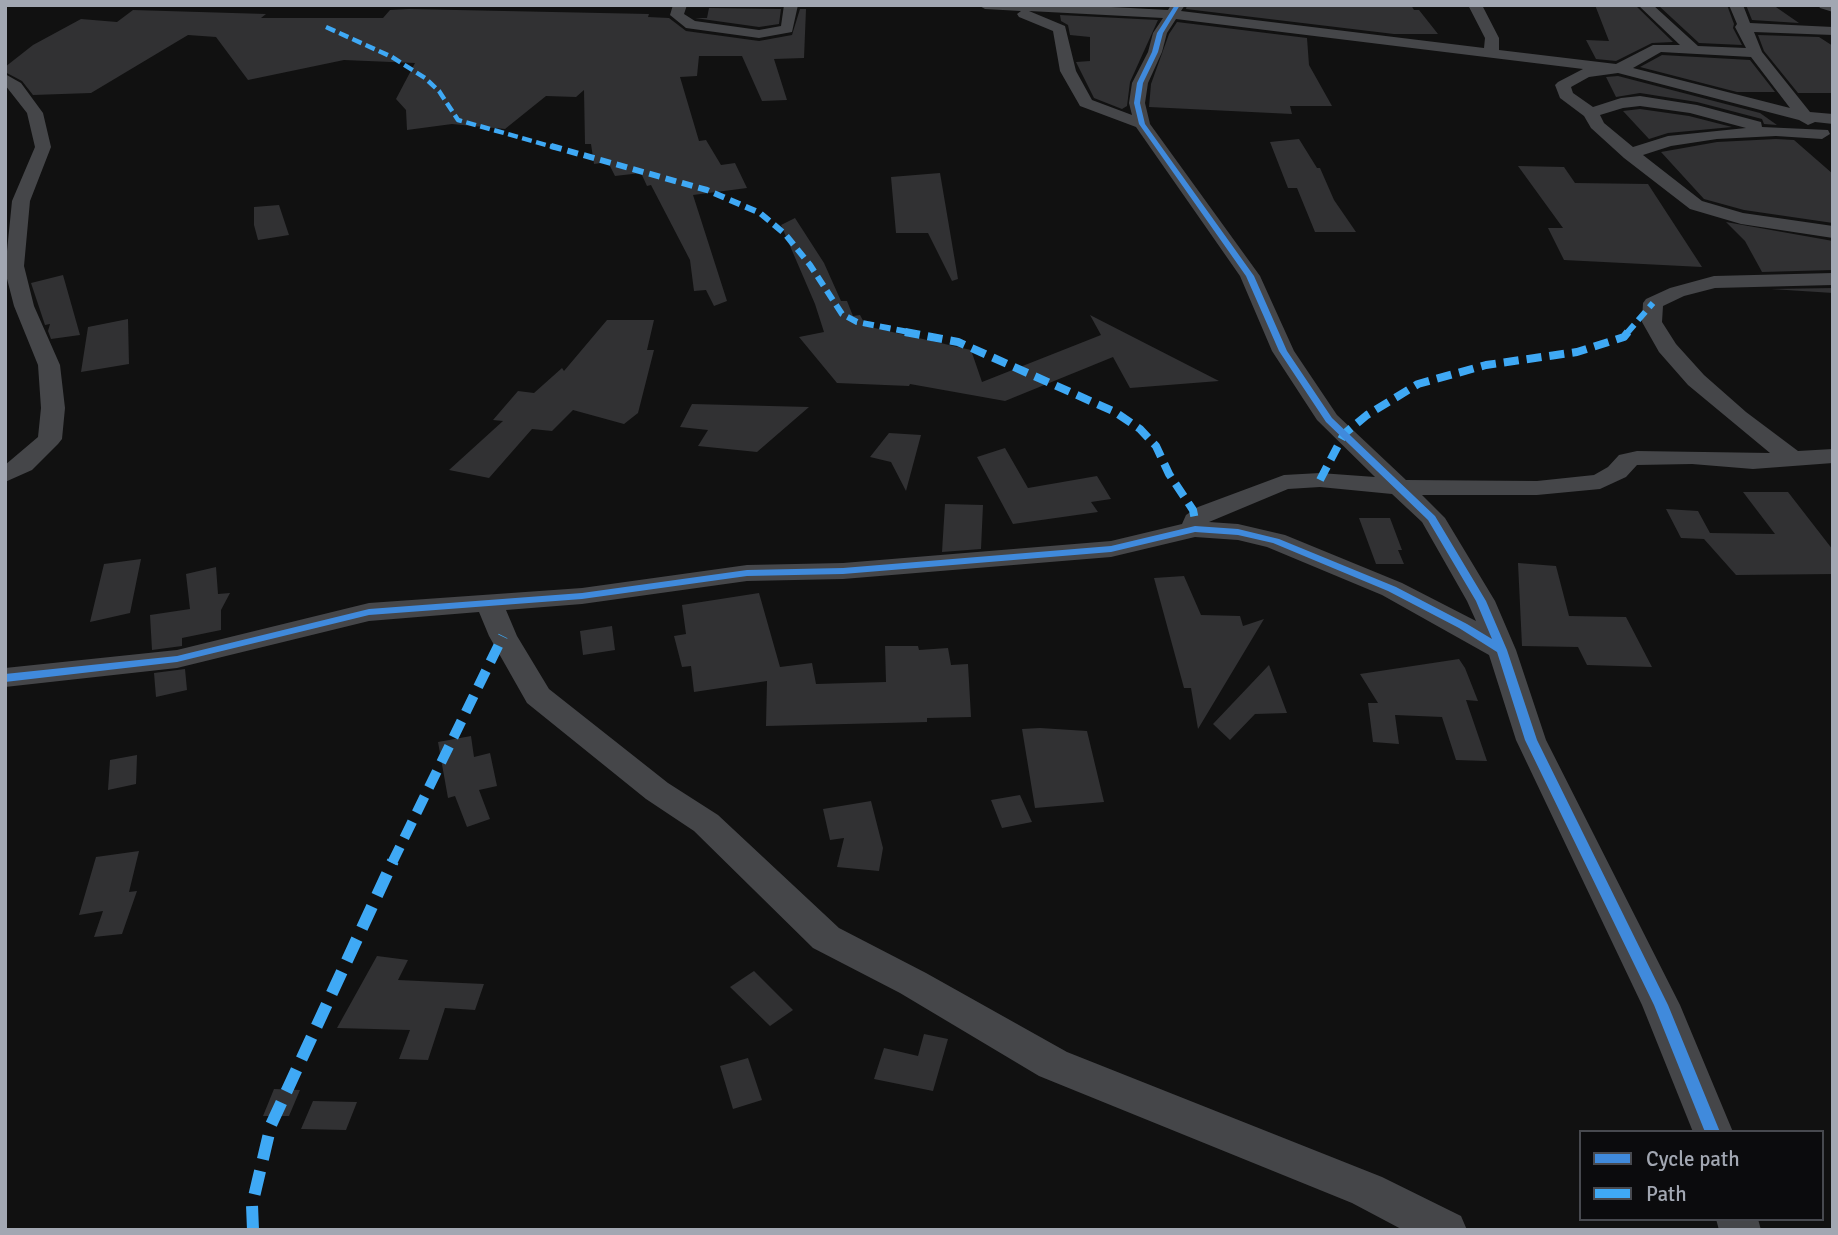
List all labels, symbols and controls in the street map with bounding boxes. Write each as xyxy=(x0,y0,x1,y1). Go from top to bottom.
legend xyxy=(1579,1130,1824,1221)
text: Cycle path xyxy=(1646,1146,1740,1172)
text: Path xyxy=(1646,1181,1687,1207)

